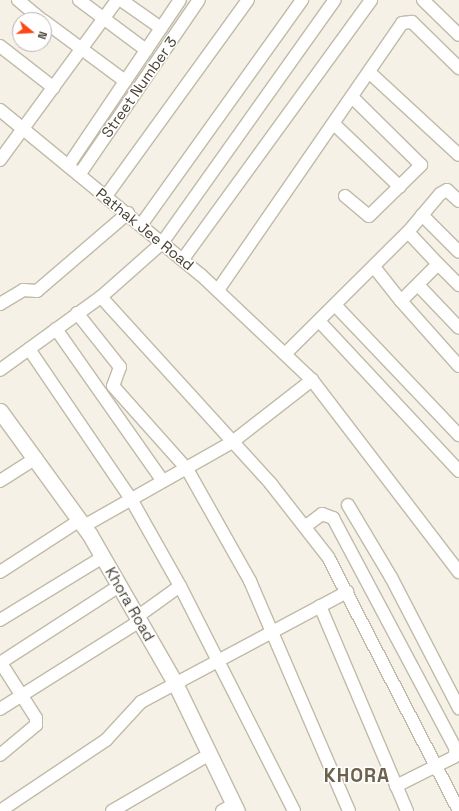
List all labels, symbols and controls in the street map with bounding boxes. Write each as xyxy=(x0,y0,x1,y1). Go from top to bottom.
north arrow xyxy=(12,12,52,52)
text: N xyxy=(35,30,50,41)
street label: Street Number 3 xyxy=(98,33,180,141)
street label: Pathak Jee Road xyxy=(92,184,198,274)
street label: Khora Road xyxy=(102,564,158,644)
district label: KHORA xyxy=(324,765,390,787)

